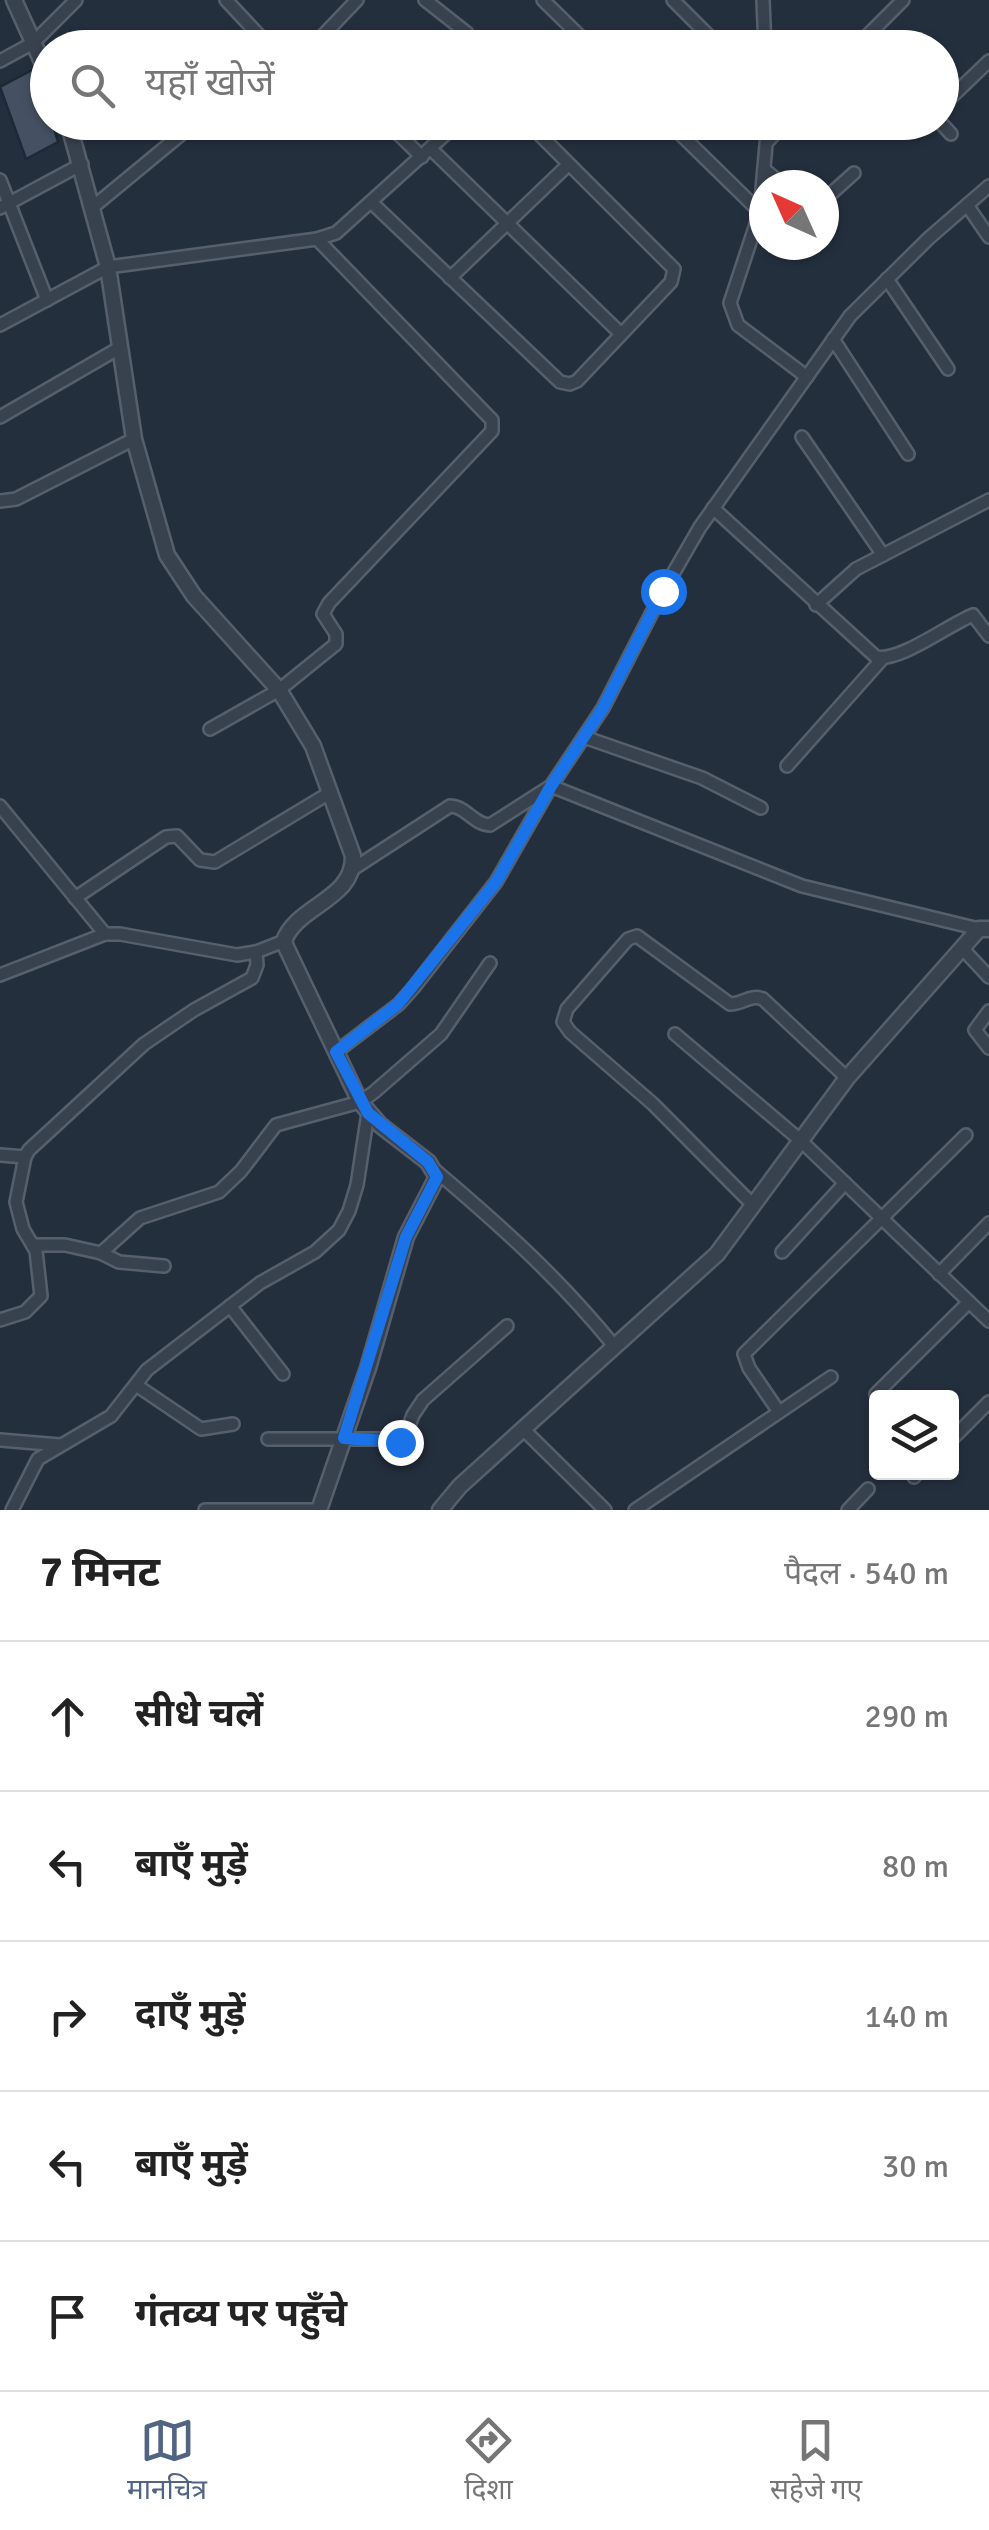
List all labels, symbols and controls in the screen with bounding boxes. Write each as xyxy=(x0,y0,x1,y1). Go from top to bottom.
search box xyxy=(30,30,959,140)
icon: search xyxy=(65,58,120,113)
text: यहाँ खोजें xyxy=(145,59,275,106)
north arrow xyxy=(749,170,839,260)
route start xyxy=(641,569,687,615)
map controls xyxy=(869,1390,959,1480)
button: layers xyxy=(869,1390,959,1480)
route end xyxy=(378,1420,424,1466)
text: 7 मिनट xyxy=(40,1547,160,1598)
text: पैदल · 540 m xyxy=(784,1554,949,1593)
icon: ahead xyxy=(40,1689,95,1744)
text: सीधे चलें xyxy=(135,1690,263,1737)
text: 290 m xyxy=(865,1697,949,1736)
icon: left xyxy=(40,1839,95,1894)
text: बाएँ मुड़ें xyxy=(135,1840,248,1887)
text: 80 m xyxy=(882,1847,949,1886)
icon: right xyxy=(40,1989,95,2044)
text: दाएँ मुड़ें xyxy=(135,1990,245,2037)
text: 140 m xyxy=(865,1997,949,2036)
icon: left xyxy=(40,2139,95,2194)
text: बाएँ मुड़ें xyxy=(135,2140,248,2187)
text: 30 m xyxy=(882,2147,949,2186)
icon: arrive xyxy=(40,2289,95,2344)
text: गंतव्य पर पहुँचे xyxy=(135,2290,347,2337)
tab: मानचित्र xyxy=(127,2413,207,2510)
tab: दिशा xyxy=(461,2413,516,2510)
tab: सहेजे गए xyxy=(770,2413,862,2510)

